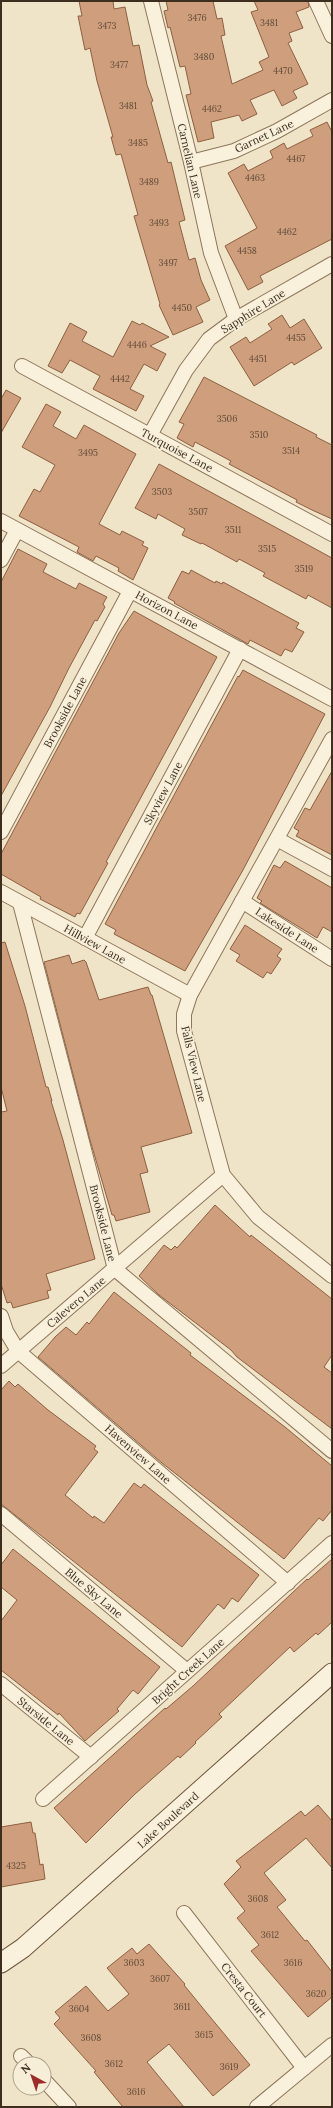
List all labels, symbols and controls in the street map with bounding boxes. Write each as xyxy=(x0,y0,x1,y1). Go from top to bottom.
house number: 3476 xyxy=(187,12,207,23)
house number: 3481 xyxy=(260,17,278,28)
house number: 3473 xyxy=(97,20,117,31)
house number: 3480 xyxy=(194,51,215,62)
house number: 3477 xyxy=(110,59,128,70)
house number: 4470 xyxy=(273,65,293,76)
house number: 3481 xyxy=(119,100,137,111)
house number: 4462 xyxy=(202,103,222,114)
street label: Garnet Lane xyxy=(232,116,296,156)
street label: Carnelian Lane xyxy=(175,122,205,200)
house number: 3485 xyxy=(128,137,148,148)
house number: 4467 xyxy=(286,153,306,164)
house number: 4463 xyxy=(245,172,265,183)
house number: 3489 xyxy=(139,176,159,187)
house number: 3493 xyxy=(149,217,169,228)
house number: 4462 xyxy=(277,226,297,237)
house number: 4458 xyxy=(237,245,257,256)
house number: 3497 xyxy=(158,257,178,268)
street label: Sapphire Lane xyxy=(218,286,288,336)
house number: 4450 xyxy=(172,302,193,313)
house number: 4455 xyxy=(286,332,306,343)
house number: 4446 xyxy=(127,339,147,350)
house number: 4451 xyxy=(249,353,267,364)
house number: 4442 xyxy=(110,373,130,384)
house number: 3506 xyxy=(217,413,237,424)
street label: Turquoise Lane xyxy=(139,425,215,475)
house number: 3510 xyxy=(250,429,269,440)
house number: 3514 xyxy=(282,445,300,456)
house number: 3495 xyxy=(78,447,98,458)
house number: 3503 xyxy=(152,486,172,497)
house number: 3507 xyxy=(188,506,208,517)
house number: 3511 xyxy=(225,524,241,535)
house number: 3515 xyxy=(258,543,276,554)
house number: 3519 xyxy=(295,563,313,574)
street label: Horizon Lane xyxy=(133,588,201,632)
street label: Brookside Lane xyxy=(40,674,90,750)
street label: Skyview Lane xyxy=(141,759,185,827)
street label: Lakeside Lane xyxy=(253,904,321,956)
street label: Hillview Lane xyxy=(62,921,128,967)
street label: Falls View Lane xyxy=(178,1024,210,1104)
street label: Brookside Lane xyxy=(87,1183,119,1263)
street label: Calevero Lane xyxy=(44,1273,108,1331)
street label: Havenview Lane xyxy=(102,1421,174,1487)
street label: Blue Sky Lane xyxy=(62,1565,126,1621)
street label: Bright Creek Lane xyxy=(149,1635,227,1707)
street label: Starside Lane xyxy=(15,1694,77,1748)
street label: Lake Boulevard xyxy=(134,1788,202,1851)
house number: 4325 xyxy=(6,1860,26,1871)
house number: 3608 xyxy=(248,1893,268,1904)
house number: 3612 xyxy=(261,1929,279,1940)
house number: 3603 xyxy=(124,1957,144,1968)
house number: 3616 xyxy=(284,1957,302,1968)
street label: Cresta Court xyxy=(218,1960,270,2021)
house number: 3607 xyxy=(150,1973,170,1984)
house number: 3620 xyxy=(306,1988,327,1999)
house number: 3611 xyxy=(174,2001,190,2012)
house number: 3604 xyxy=(69,2003,89,2014)
house number: 3615 xyxy=(195,2029,213,2040)
house number: 3608 xyxy=(81,2032,101,2043)
north arrow xyxy=(12,2056,52,2096)
house number: 3612 xyxy=(105,2058,123,2069)
text: N xyxy=(18,2060,34,2076)
house number: 3619 xyxy=(220,2061,238,2072)
house number: 3616 xyxy=(127,2086,145,2097)

